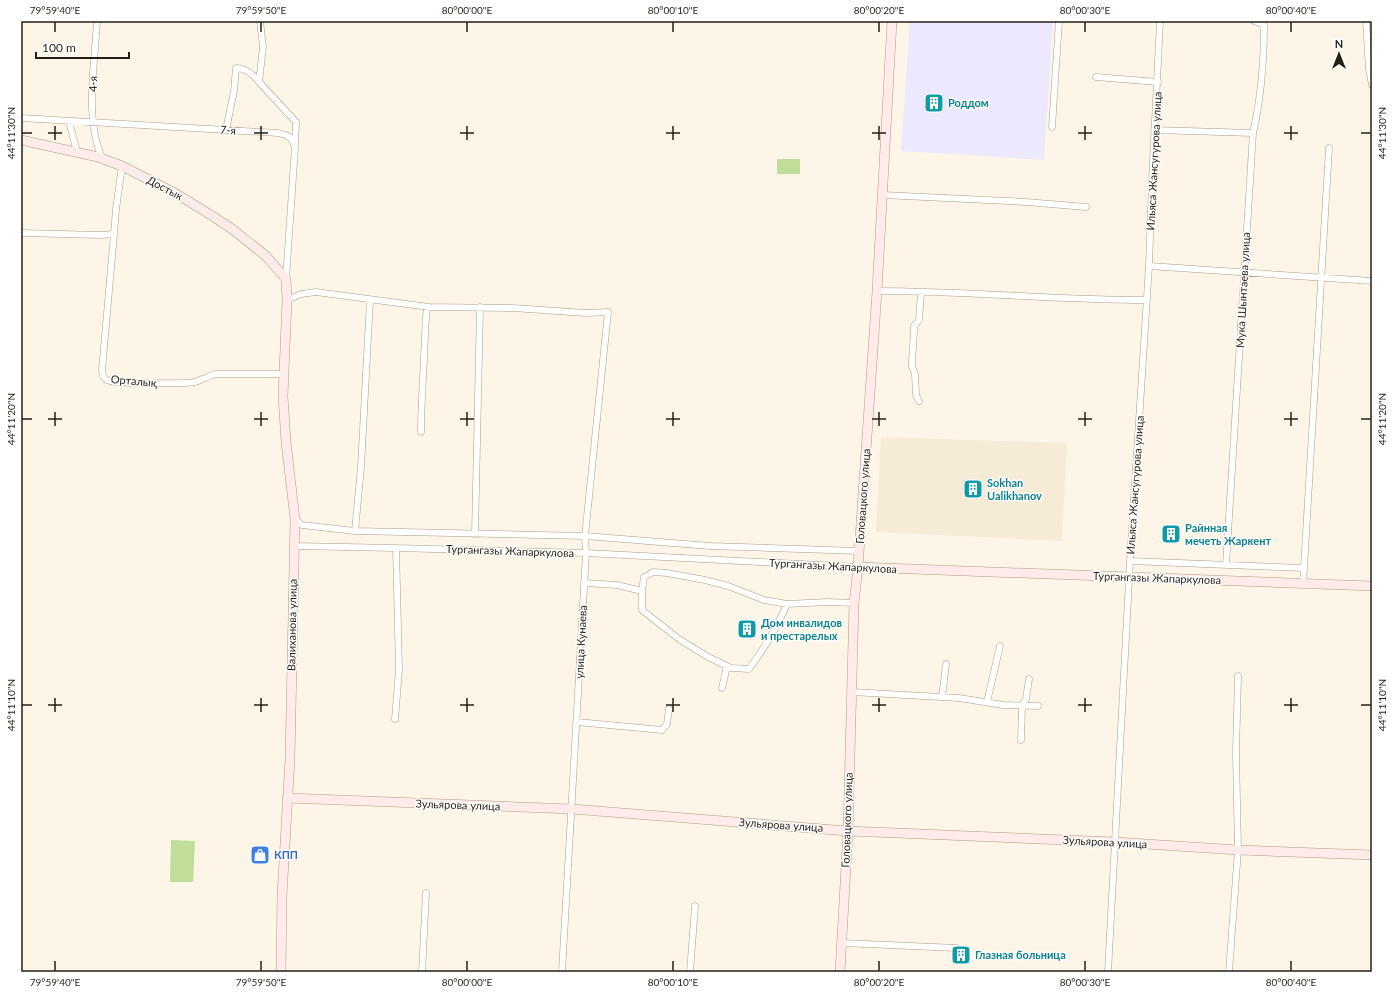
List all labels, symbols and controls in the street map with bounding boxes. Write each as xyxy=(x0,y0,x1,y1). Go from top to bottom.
text: 79°59'40"E xyxy=(30,4,80,16)
text: 79°59'50"E xyxy=(236,4,286,16)
text: 80°00'00"E xyxy=(442,4,492,16)
text: 80°00'10"E xyxy=(648,4,698,16)
text: 80°00'20"E xyxy=(854,4,904,16)
text: 80°00'30"E xyxy=(1060,4,1110,16)
text: 80°00'40"E xyxy=(1266,4,1316,16)
scale bar xyxy=(36,34,129,60)
north arrow xyxy=(1319,34,1359,74)
text: N xyxy=(1335,37,1343,50)
text: 100 m xyxy=(42,40,76,55)
street label: 4-я xyxy=(86,76,99,92)
street label: Ильяса Жансугурова улица xyxy=(1143,91,1164,231)
building icon: Роддом xyxy=(923,92,945,114)
place label: Роддом xyxy=(948,96,989,109)
text: 44°11'30"N xyxy=(5,107,17,159)
text: 44°11'30"N xyxy=(1376,107,1388,159)
street label: 7-я xyxy=(220,122,236,137)
street label: Достык xyxy=(145,173,186,203)
street label: Мука Шынтаева улица xyxy=(1233,232,1252,348)
street label: Орталық xyxy=(110,372,158,389)
text: 44°11'20"N xyxy=(5,393,17,445)
text: 44°11'20"N xyxy=(1376,393,1388,445)
street label: Ильяса Жансугурова улица xyxy=(1123,415,1146,555)
street label: Головацкого улица xyxy=(853,448,872,544)
place label: Sokhan Ualikhanov xyxy=(987,476,1042,502)
building icon: Sokhan Ualikhanov xyxy=(962,478,984,500)
place label: Райнная мечеть Жаркент xyxy=(1185,521,1271,547)
building icon: Райнная мечеть Жаркент xyxy=(1160,523,1182,545)
street label: Тургангазы Жапаркулова xyxy=(446,542,574,559)
street label: Тургангазы Жапаркулова xyxy=(769,556,897,575)
street label: Тургангазы Жапаркулова xyxy=(1093,569,1221,586)
street label: Валиханова улица xyxy=(284,579,299,671)
street label: улица Кунаева xyxy=(572,605,589,679)
place label: Дом инвалидов и престарелых xyxy=(761,616,842,642)
building icon: Дом инвалидов и престарелых xyxy=(736,618,758,640)
text: 44°11'10"N xyxy=(5,679,17,731)
text: 44°11'10"N xyxy=(1376,679,1388,731)
street label: Головацкого улица xyxy=(838,772,855,868)
street label: Зульярова улица xyxy=(415,797,501,812)
street label: Зульярова улица xyxy=(738,815,824,834)
street label: Зульярова улица xyxy=(1062,833,1148,850)
shop icon: КПП xyxy=(249,844,271,866)
place label: КПП xyxy=(274,848,298,861)
building icon: Глазная больница xyxy=(950,944,972,966)
place label: Глазная больница xyxy=(975,948,1066,961)
text: 79°59'40"E xyxy=(30,976,80,988)
text: 79°59'50"E xyxy=(236,976,286,988)
text: 80°00'00"E xyxy=(442,976,492,988)
text: 80°00'10"E xyxy=(648,976,698,988)
text: 80°00'20"E xyxy=(854,976,904,988)
text: 80°00'30"E xyxy=(1060,976,1110,988)
text: 80°00'40"E xyxy=(1266,976,1316,988)

